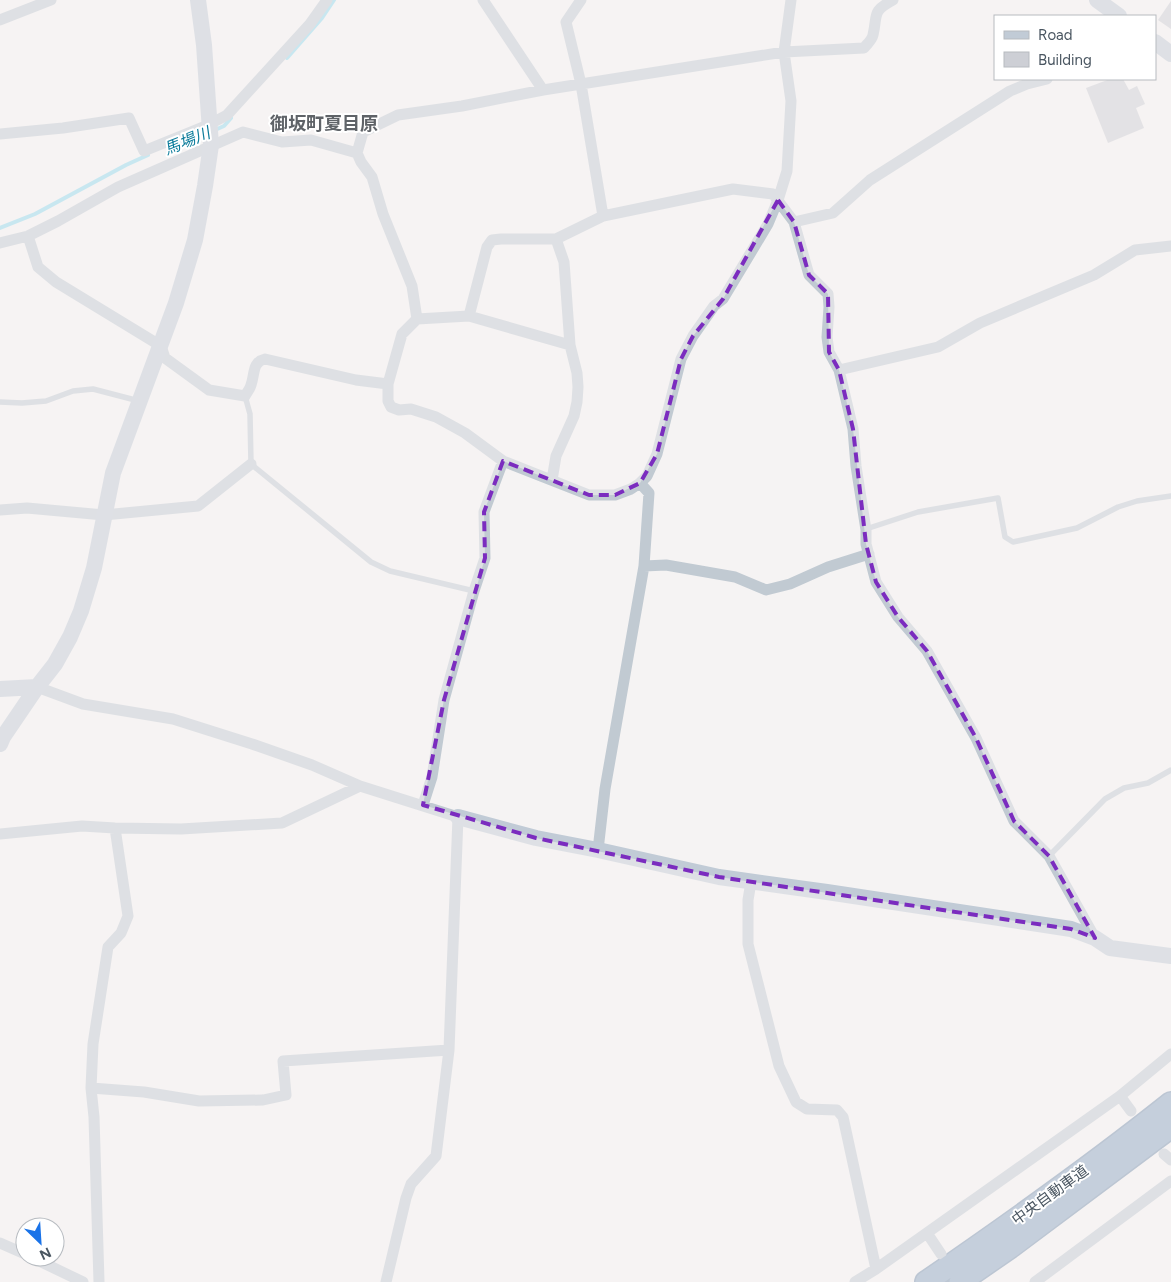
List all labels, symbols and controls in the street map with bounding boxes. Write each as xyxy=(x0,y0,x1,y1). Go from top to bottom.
legend xyxy=(994,15,1156,80)
text: Road xyxy=(1038,26,1073,44)
text: Building xyxy=(1038,51,1092,69)
district label: 御坂町夏目原 xyxy=(269,113,378,135)
water label: 馬場川 xyxy=(161,122,215,159)
street label: 中央自動車道 xyxy=(1008,1161,1092,1229)
north arrow xyxy=(15,1217,65,1267)
text: N xyxy=(37,1243,54,1263)

